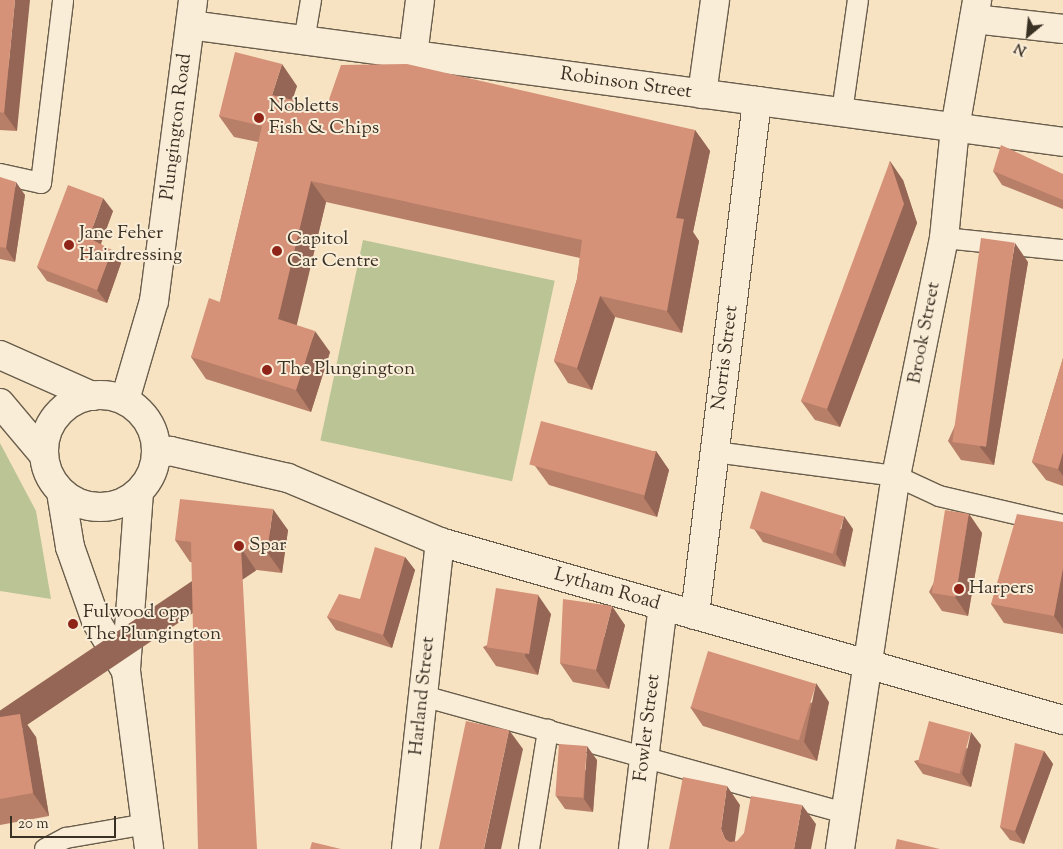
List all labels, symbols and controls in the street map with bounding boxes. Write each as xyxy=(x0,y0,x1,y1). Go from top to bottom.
north arrow xyxy=(1003,10,1053,60)
text: N xyxy=(1011,37,1031,60)
street label: Plungington Road xyxy=(157,52,197,202)
street label: Robinson Street xyxy=(559,63,693,105)
place label: Nobletts Fish & Chips xyxy=(269,96,379,140)
marker: Nobletts Fish & Chips xyxy=(253,112,265,124)
place label: Jane Feher Hairdressing xyxy=(79,223,182,267)
place label: Capitol Car Centre xyxy=(287,229,379,273)
marker: Jane Feher Hairdressing xyxy=(63,239,75,251)
marker: Capitol Car Centre xyxy=(271,245,283,257)
street label: Brook Street xyxy=(904,280,946,386)
street label: Norris Street xyxy=(708,304,744,412)
place label: The Plungington xyxy=(277,359,415,381)
marker: The Plungington xyxy=(261,364,273,376)
place label: Spar xyxy=(249,535,286,557)
marker: Spar xyxy=(233,540,245,552)
street label: Lytham Road xyxy=(551,564,663,616)
place label: Harpers xyxy=(969,578,1034,600)
marker: Harpers xyxy=(953,583,965,595)
place label: Fulwood opp The Plungington xyxy=(83,602,221,646)
marker: Fulwood opp The Plungington xyxy=(67,618,79,630)
street label: Harland Street xyxy=(405,635,441,757)
street label: Fowler Street xyxy=(630,673,666,783)
scale bar xyxy=(12,806,119,838)
text: 20 m xyxy=(18,814,49,835)

